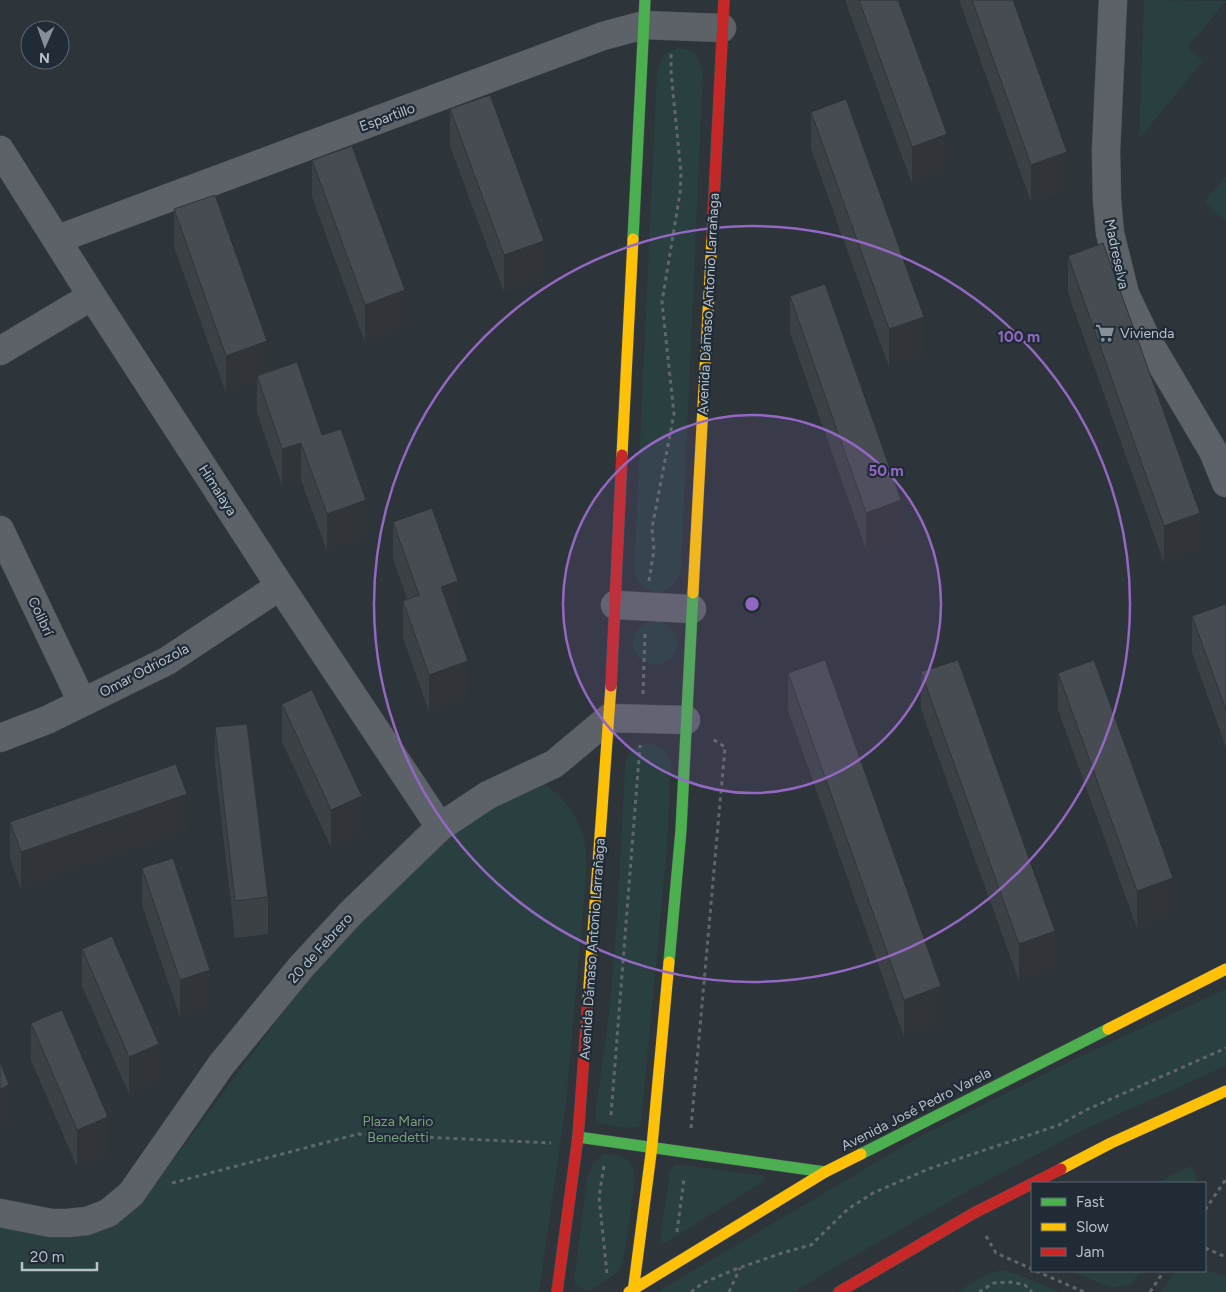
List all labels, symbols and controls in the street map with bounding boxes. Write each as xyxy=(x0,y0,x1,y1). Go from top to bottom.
north arrow xyxy=(20,20,70,70)
text: N xyxy=(39,49,50,66)
street label: Espartillo xyxy=(357,100,417,135)
street label: Avenida Dámaso Antonio Larrañaga xyxy=(694,192,723,416)
street label: Madreselva xyxy=(1101,218,1132,291)
supermarket icon: Vivienda xyxy=(1094,322,1116,344)
place label: Vivienda xyxy=(1120,325,1174,342)
text: 100 m xyxy=(998,328,1040,346)
street label: Himalaya xyxy=(195,462,240,519)
text: 50 m xyxy=(868,462,904,480)
street label: Colibrí xyxy=(24,594,57,639)
centre of rings xyxy=(743,595,761,613)
street label: Omar Odriozola xyxy=(97,640,192,701)
street label: Avenida Dámaso Antonio Larrañaga xyxy=(576,837,609,1061)
street label: 20 de Febrero xyxy=(285,910,356,987)
street label: Avenida José Pedro Varela xyxy=(838,1064,994,1155)
park label: Plaza Mario Benedetti xyxy=(363,1113,433,1146)
legend xyxy=(1031,1182,1206,1272)
text: Fast xyxy=(1076,1193,1105,1211)
text: Slow xyxy=(1076,1218,1109,1236)
scale bar xyxy=(22,1240,98,1272)
text: Jam xyxy=(1076,1243,1104,1261)
text: 20 m xyxy=(30,1248,64,1266)

